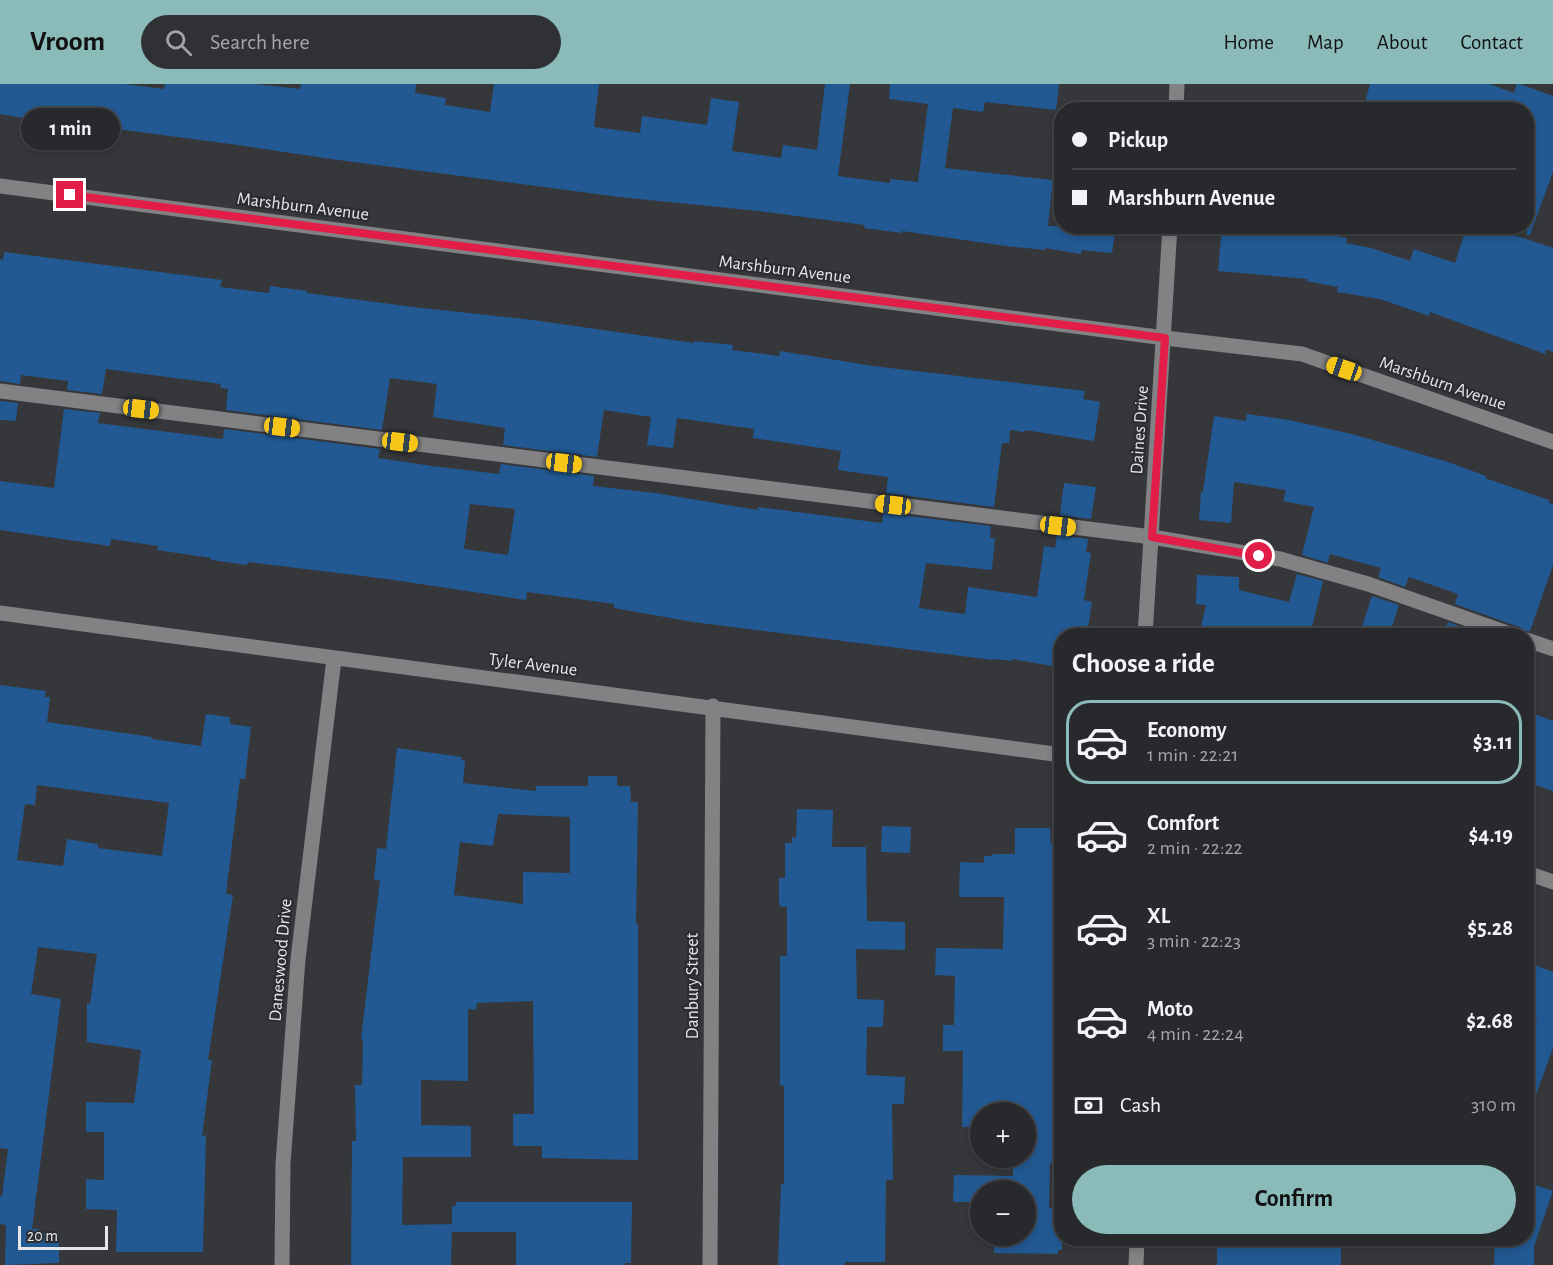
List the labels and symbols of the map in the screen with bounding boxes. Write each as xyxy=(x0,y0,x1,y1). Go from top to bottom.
callout: 1 min xyxy=(20,108,119,150)
route end xyxy=(56,181,83,208)
street label: Marshburn Avenue xyxy=(236,190,370,224)
street label: Marshburn Avenue xyxy=(718,253,852,287)
street label: Marshburn Avenue xyxy=(1377,354,1508,414)
car xyxy=(1324,355,1364,383)
street label: Daines Drive xyxy=(1128,385,1152,475)
car xyxy=(122,398,160,420)
car xyxy=(263,416,301,438)
car xyxy=(381,431,419,453)
car xyxy=(545,452,583,474)
car xyxy=(874,494,912,516)
car xyxy=(1039,515,1077,537)
route start xyxy=(1245,542,1272,569)
street label: Tyler Avenue xyxy=(487,651,578,679)
street label: Daneswood Drive xyxy=(267,898,295,1022)
street label: Danbury Street xyxy=(684,933,702,1039)
scale bar xyxy=(18,1223,108,1250)

